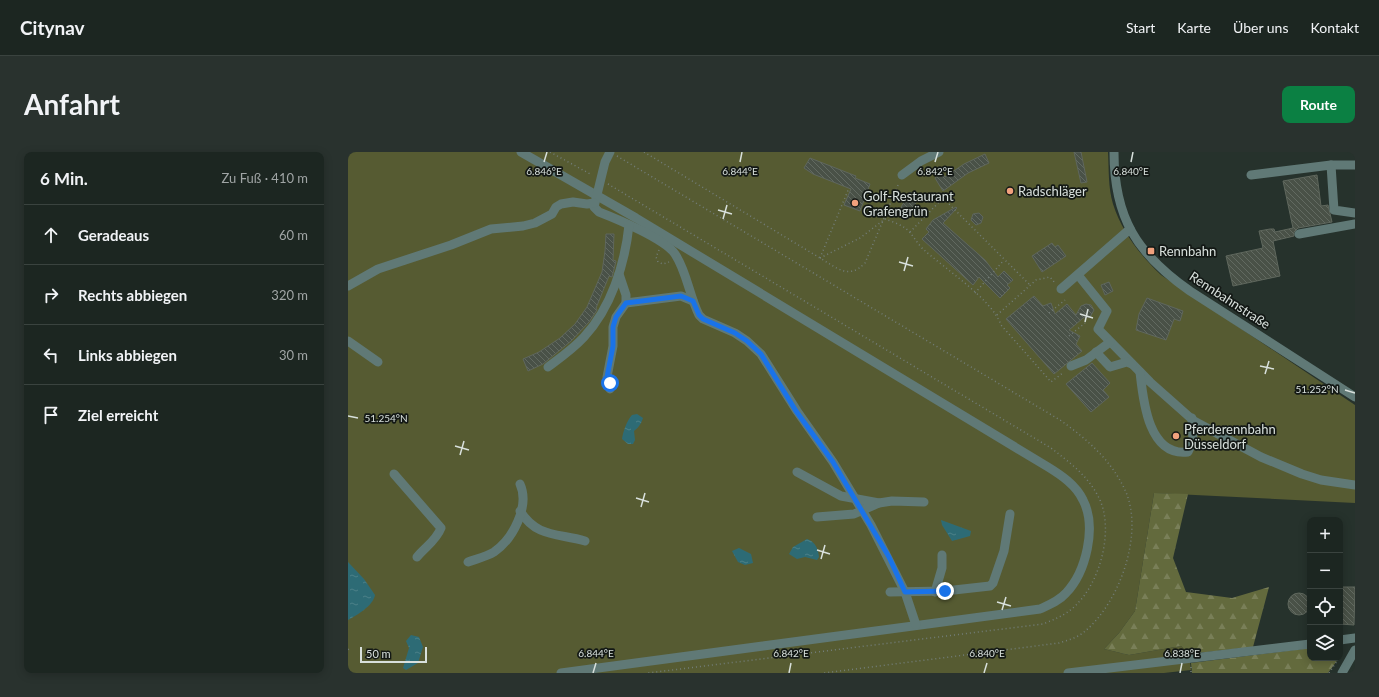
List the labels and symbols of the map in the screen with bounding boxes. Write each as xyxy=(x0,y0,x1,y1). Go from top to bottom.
text: 6.846°E xyxy=(526,165,562,177)
text: 6.844°E xyxy=(722,165,758,177)
text: 6.842°E xyxy=(917,165,953,177)
text: 6.840°E xyxy=(1113,165,1149,177)
place label: Radschläger xyxy=(1018,183,1087,199)
marker: Radschläger xyxy=(1005,186,1015,196)
place label: Golf-Restaurant Grafengrün xyxy=(863,188,954,219)
marker: Golf-Restaurant Grafengrün xyxy=(850,198,860,208)
place label: Rennbahn xyxy=(1159,243,1216,259)
marker: Rennbahn xyxy=(1146,246,1156,256)
street label: Rennbahnstraße xyxy=(1187,268,1274,332)
route start xyxy=(601,374,619,392)
text: 51.252°N xyxy=(1295,383,1339,395)
text: 51.254°N xyxy=(364,412,408,424)
place label: Pferderennbahn Düsseldorf xyxy=(1184,421,1276,452)
marker: Pferderennbahn Düsseldorf xyxy=(1171,431,1181,441)
route end xyxy=(936,582,954,600)
scale bar xyxy=(360,645,427,664)
text: 6.844°E xyxy=(578,647,614,659)
text: 6.842°E xyxy=(773,647,809,659)
text: 6.840°E xyxy=(969,647,1005,659)
text: 6.838°E xyxy=(1164,647,1200,659)

